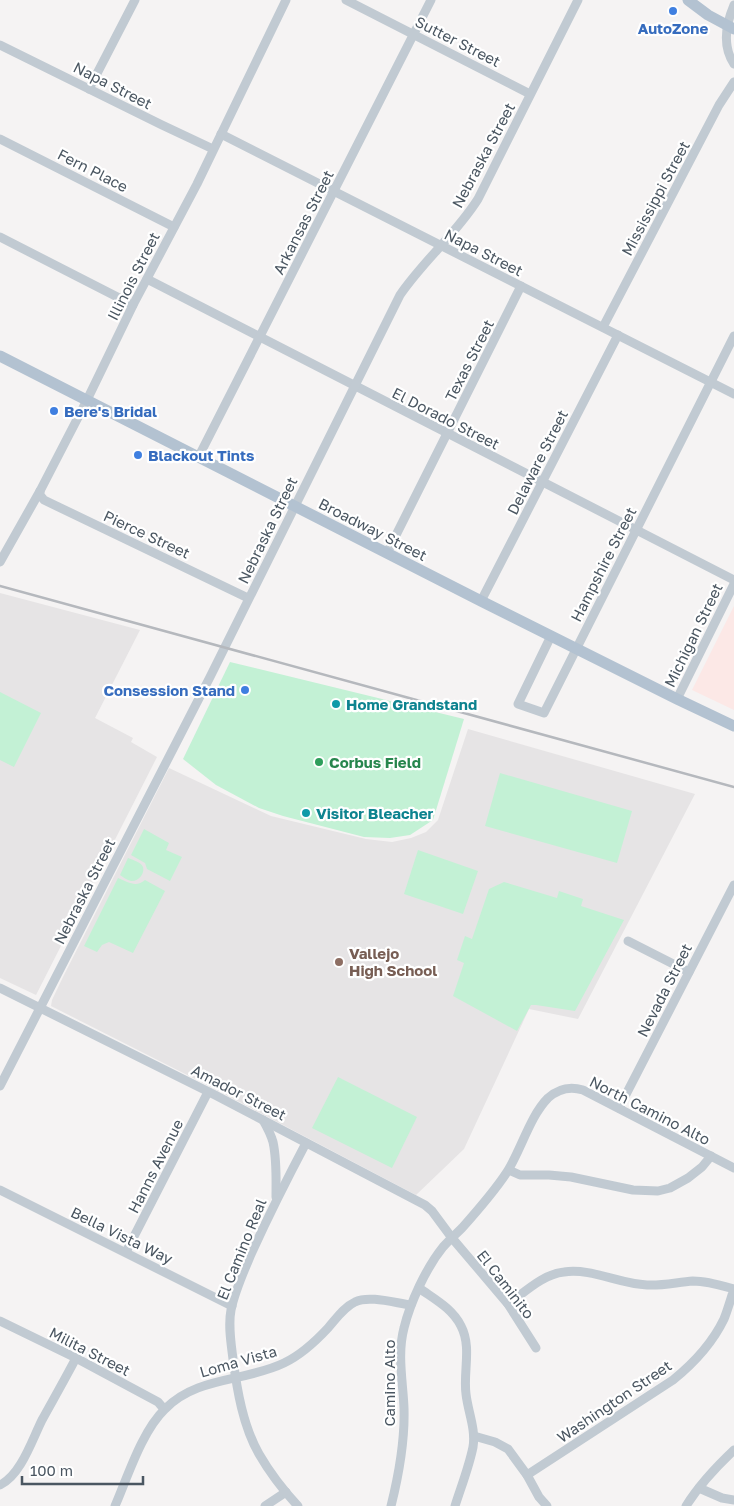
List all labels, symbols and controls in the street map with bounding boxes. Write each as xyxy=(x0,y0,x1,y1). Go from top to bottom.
marker: AutoZone xyxy=(667,5,679,17)
street label: Sutter Street xyxy=(412,12,504,70)
place label: AutoZone xyxy=(638,19,708,37)
street label: Napa Street xyxy=(71,58,155,112)
street label: Nebraska Street xyxy=(448,99,518,211)
street label: Mississippi Street xyxy=(617,138,693,258)
street label: Fern Place xyxy=(55,145,131,195)
street label: Arkansas Street xyxy=(269,167,337,277)
street label: Napa Street xyxy=(442,225,526,279)
street label: Illinois Street xyxy=(103,229,163,323)
street label: Texas Street xyxy=(441,316,497,404)
street label: El Dorado Street xyxy=(389,383,503,453)
place label: Bere's Bridal xyxy=(64,402,157,420)
marker: Bere's Bridal xyxy=(48,405,60,417)
street label: Delaware Street xyxy=(503,407,571,517)
place label: Blackout Tints xyxy=(148,446,254,464)
marker: Blackout Tints xyxy=(132,449,144,461)
street label: Nebraska Street xyxy=(233,474,301,586)
street label: Broadway Street xyxy=(316,494,430,564)
street label: Hampshire Street xyxy=(566,504,640,624)
street label: Pierce Street xyxy=(101,506,193,562)
street label: Michigan Street xyxy=(660,580,726,690)
place label: Consession Stand xyxy=(103,681,235,699)
marker: Consession Stand xyxy=(239,684,251,696)
place label: Home Grandstand xyxy=(346,695,477,713)
marker: Home Grandstand xyxy=(330,698,342,710)
place label: Corbus Field xyxy=(329,753,421,771)
marker: Corbus Field xyxy=(313,756,325,768)
place label: Visitor Bleacher xyxy=(316,804,433,822)
marker: Visitor Bleacher xyxy=(300,807,312,819)
street label: Nebraska Street xyxy=(50,835,118,947)
street label: Nevada Street xyxy=(633,940,695,1040)
place label: Vallejo High School xyxy=(349,944,437,979)
marker: Vallejo High School xyxy=(333,956,345,968)
street label: Amador Street xyxy=(189,1060,289,1124)
street label: North Camino Alto xyxy=(587,1072,713,1148)
street label: Hanns Avenue xyxy=(124,1116,187,1216)
street label: El Camino Real xyxy=(212,1196,270,1302)
street label: Bella Vista Way xyxy=(68,1203,176,1268)
street label: El Caminito xyxy=(474,1246,538,1322)
street label: Milita Street xyxy=(47,1323,133,1379)
street label: Camino Alto xyxy=(380,1339,398,1427)
street label: Loma Vista xyxy=(197,1341,279,1381)
street label: Washington Street xyxy=(553,1356,675,1446)
scale bar xyxy=(22,1454,144,1486)
text: 100 m xyxy=(30,1461,73,1479)

